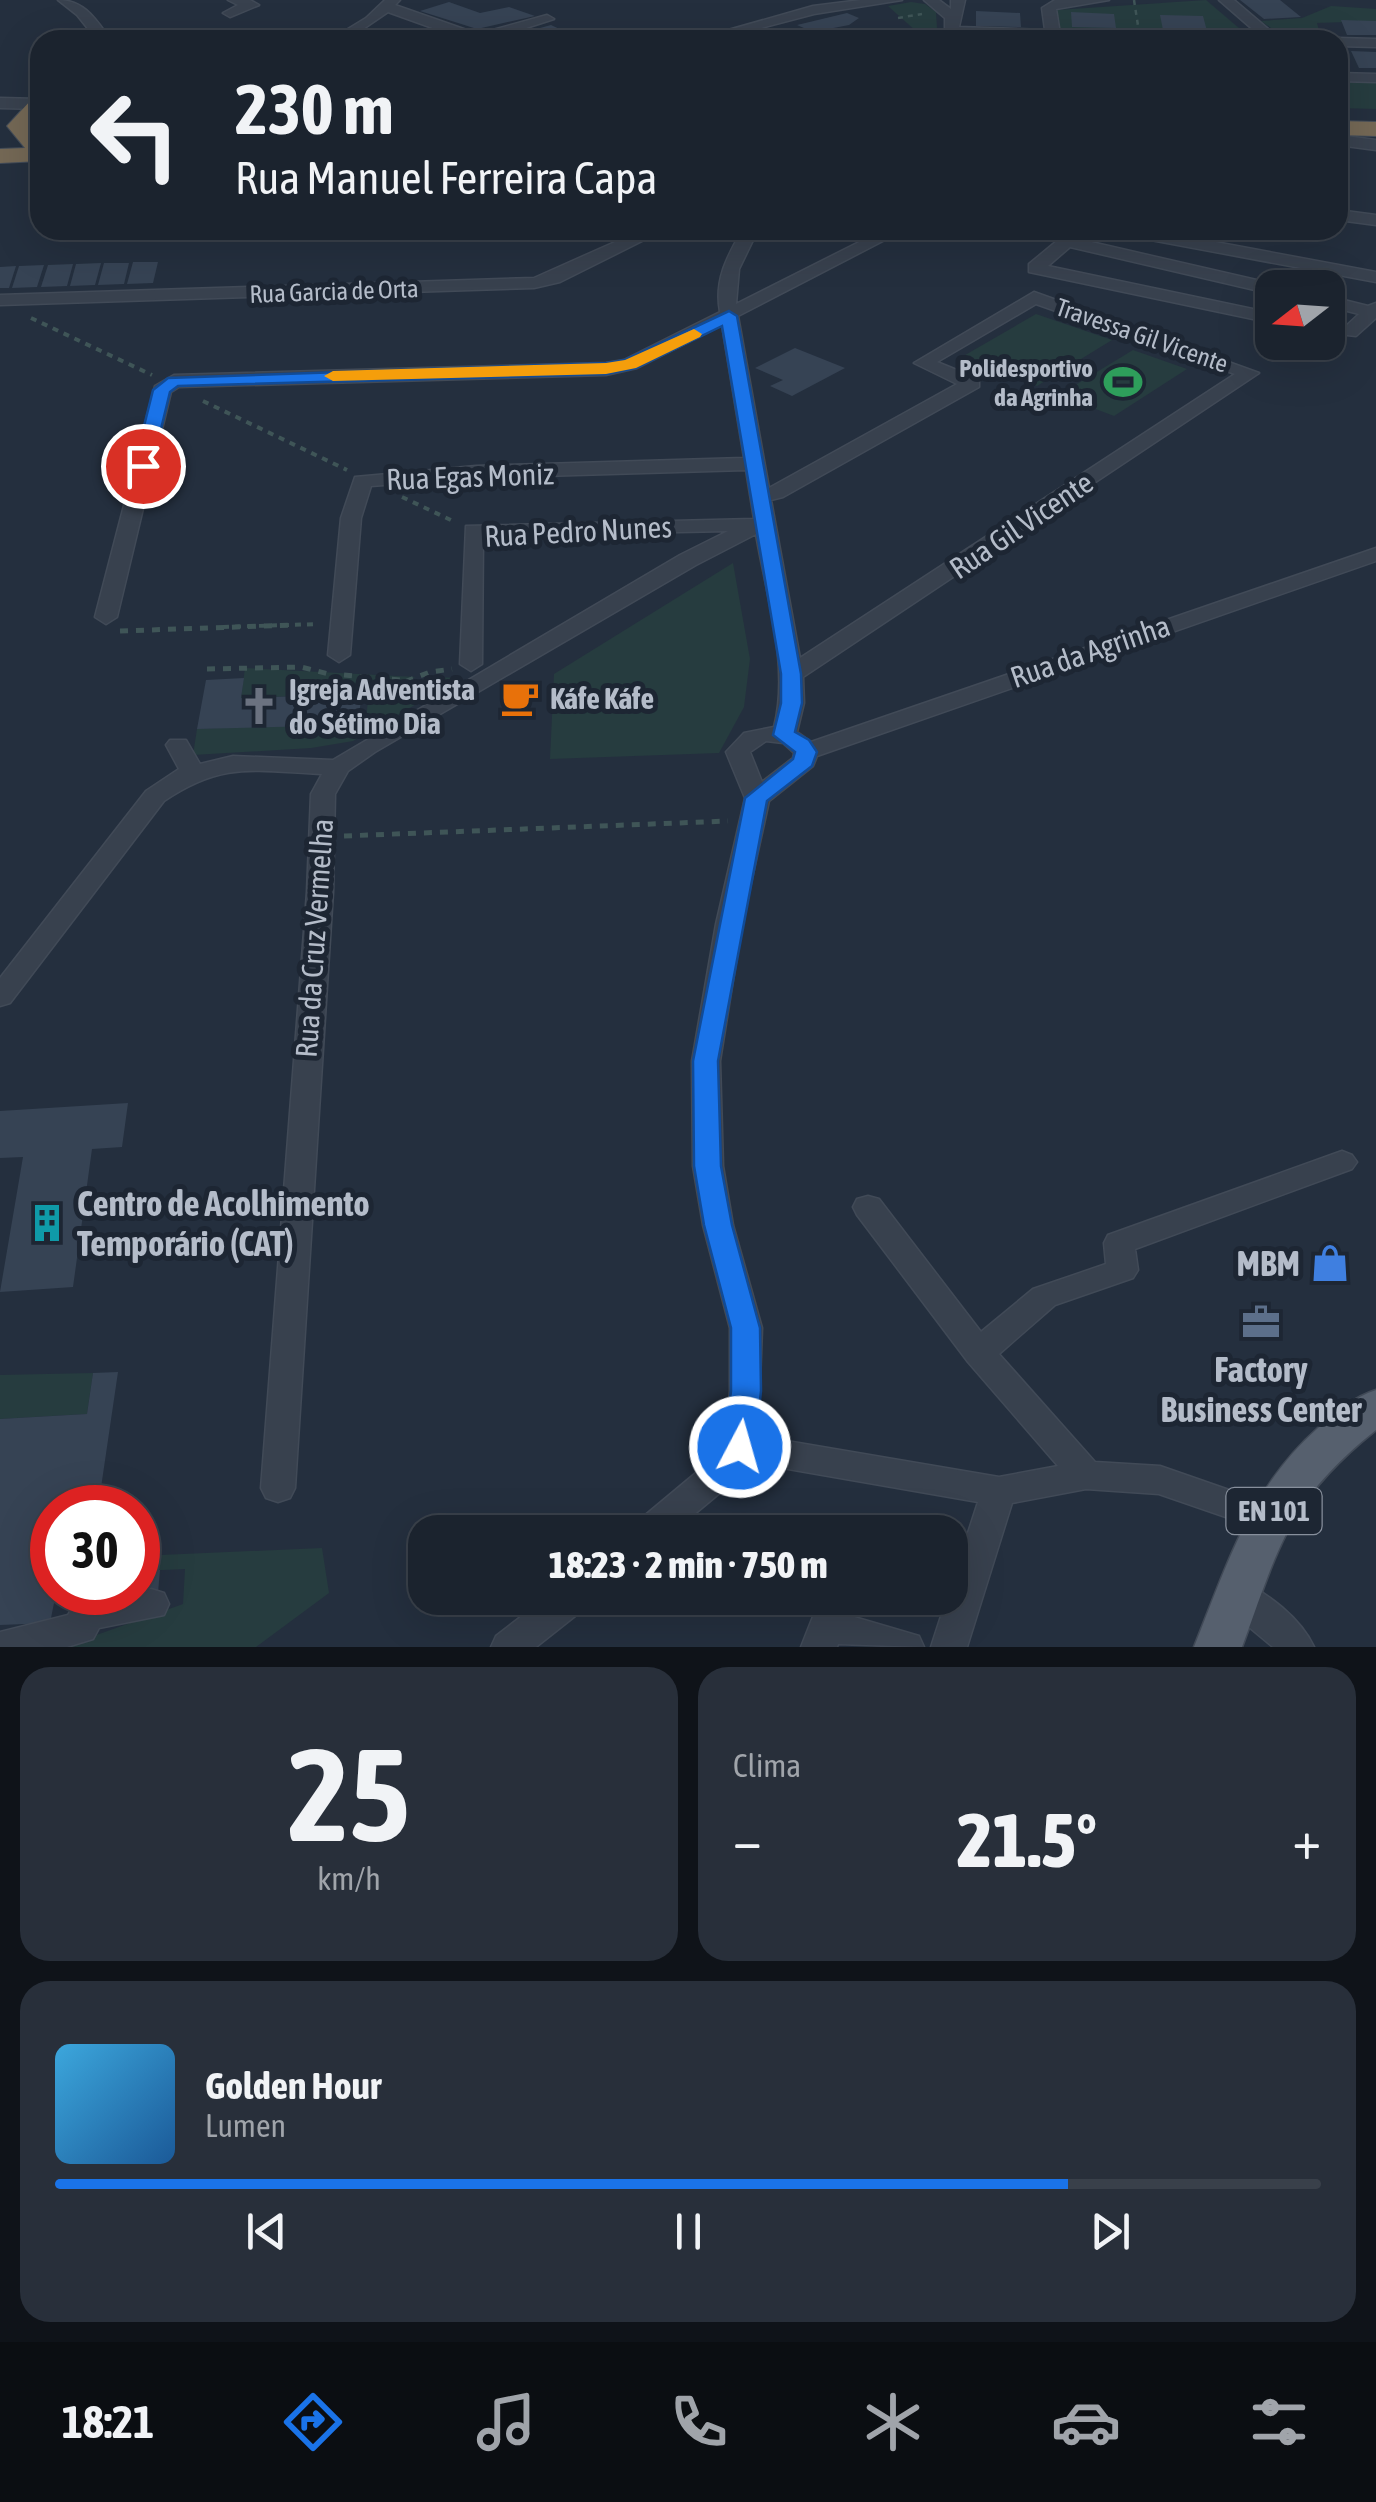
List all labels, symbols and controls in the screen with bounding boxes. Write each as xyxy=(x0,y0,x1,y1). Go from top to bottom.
text: 230 m xyxy=(235,69,394,149)
icon: left xyxy=(70,70,200,200)
text: Rua Manuel Ferreira Capa xyxy=(235,152,657,204)
north arrow xyxy=(1255,270,1345,360)
map controls xyxy=(1255,270,1345,360)
street label: Rua Garcia de Orta xyxy=(249,274,419,308)
street label: Travessa Gil Vicente xyxy=(1052,292,1232,378)
place label: Polidesportivo da Agrinha xyxy=(959,354,1093,411)
sports icon: Polidesportivo da Agrinha xyxy=(1102,361,1144,403)
pin xyxy=(101,424,186,509)
icon: arrive xyxy=(116,439,171,494)
street label: Rua Egas Moniz xyxy=(386,456,555,496)
street label: Rua Gil Vicente xyxy=(943,465,1099,585)
street label: Rua Pedro Nunes xyxy=(483,509,673,553)
street label: Rua da Agrinha xyxy=(1006,608,1174,694)
place label: Igreja Adventista do Sétimo Dia xyxy=(289,672,475,740)
cafe icon: Káfe Káfe xyxy=(499,677,541,719)
place label: Káfe Káfe xyxy=(550,681,654,715)
church icon: Igreja Adventista do Sétimo Dia xyxy=(238,685,280,727)
street label: Rua da Cruz Vermelha xyxy=(289,817,339,1059)
place label: Centro de Acolhimento Temporário (CAT) xyxy=(77,1183,370,1263)
building icon: Centro de Acolhimento Temporário (CAT) xyxy=(26,1202,68,1244)
shop icon: MBM xyxy=(1309,1242,1351,1284)
place label: MBM xyxy=(1237,1243,1300,1283)
office icon: Factory Business Center xyxy=(1240,1301,1282,1343)
place label: Factory Business Center xyxy=(1161,1349,1362,1429)
position arrow xyxy=(688,1395,792,1499)
speed limit sign: 30 xyxy=(30,1485,160,1615)
road number: EN 101 xyxy=(1226,1488,1322,1534)
text: 18:23 · 2 min · 750 m xyxy=(548,1543,828,1586)
text: 25 xyxy=(288,1720,410,1869)
text: Clima xyxy=(733,1747,801,1784)
text: 21.5° xyxy=(957,1797,1097,1883)
text: − xyxy=(733,1808,762,1871)
text: + xyxy=(1292,1808,1321,1871)
text: km/h xyxy=(317,1860,381,1897)
text: Golden Hour xyxy=(205,2064,381,2107)
text: Lumen xyxy=(205,2107,286,2144)
icon: previous xyxy=(239,2204,294,2259)
icon: pause xyxy=(661,2204,716,2259)
icon: next xyxy=(1083,2204,1138,2259)
icon: directions xyxy=(278,2387,348,2457)
icon: music xyxy=(471,2387,541,2457)
icon: phone xyxy=(664,2387,734,2457)
icon: climate xyxy=(858,2387,928,2457)
icon: car xyxy=(1051,2387,1121,2457)
icon: filters xyxy=(1244,2387,1314,2457)
text: 18:21 xyxy=(62,2396,154,2448)

